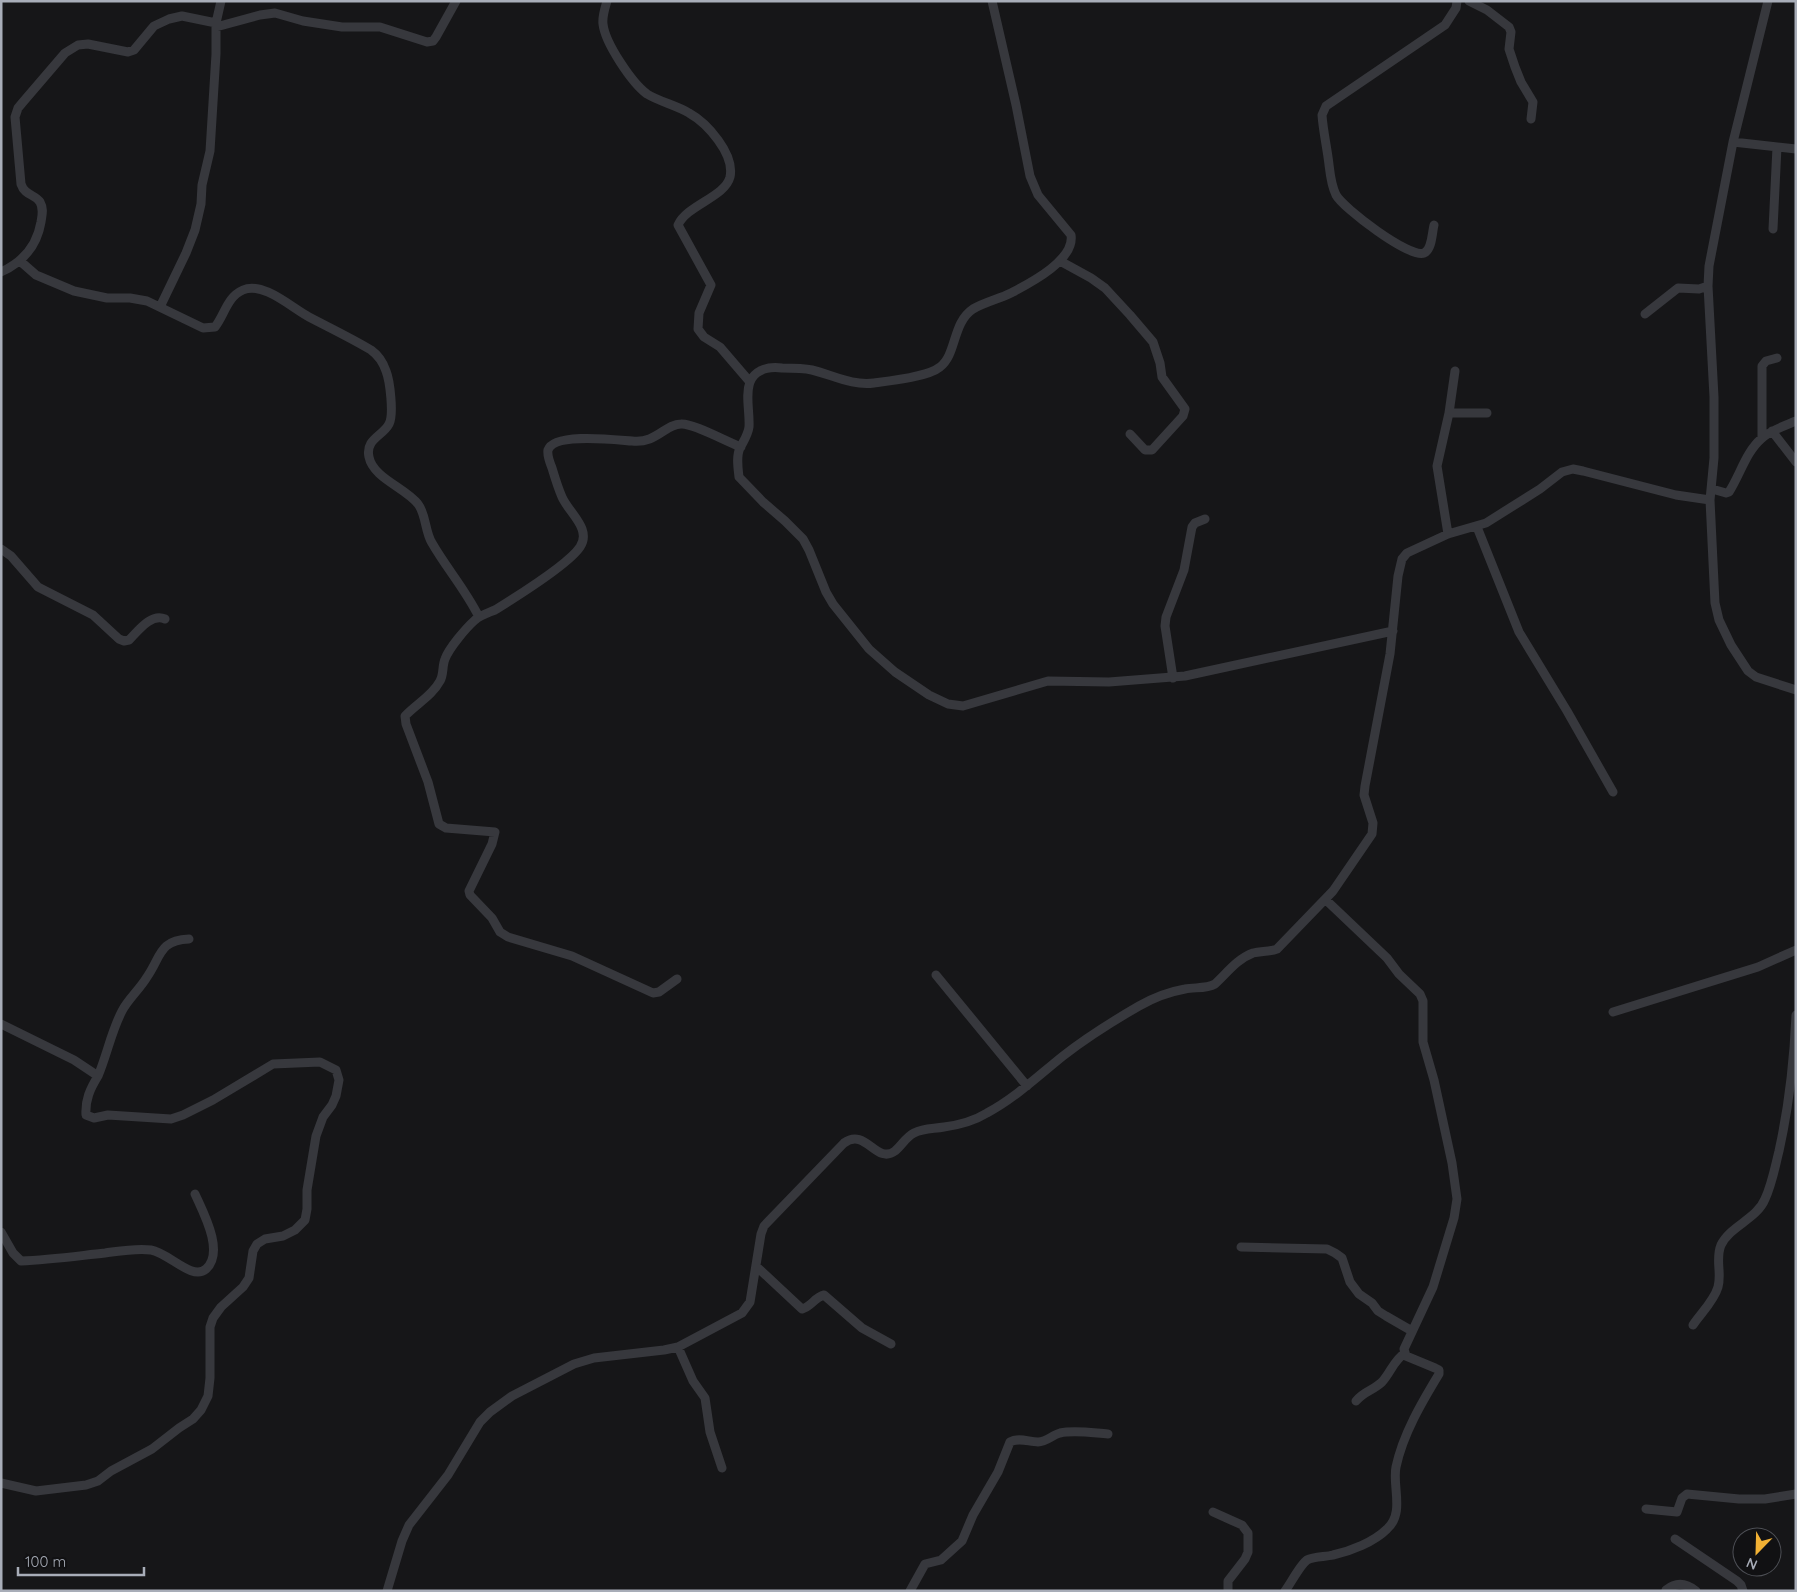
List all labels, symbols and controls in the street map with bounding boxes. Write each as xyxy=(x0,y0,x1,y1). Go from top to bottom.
north arrow xyxy=(1732,1527,1782,1577)
scale bar xyxy=(18,1544,144,1576)
text: 100 m xyxy=(25,1552,66,1571)
text: N xyxy=(1744,1554,1760,1574)

